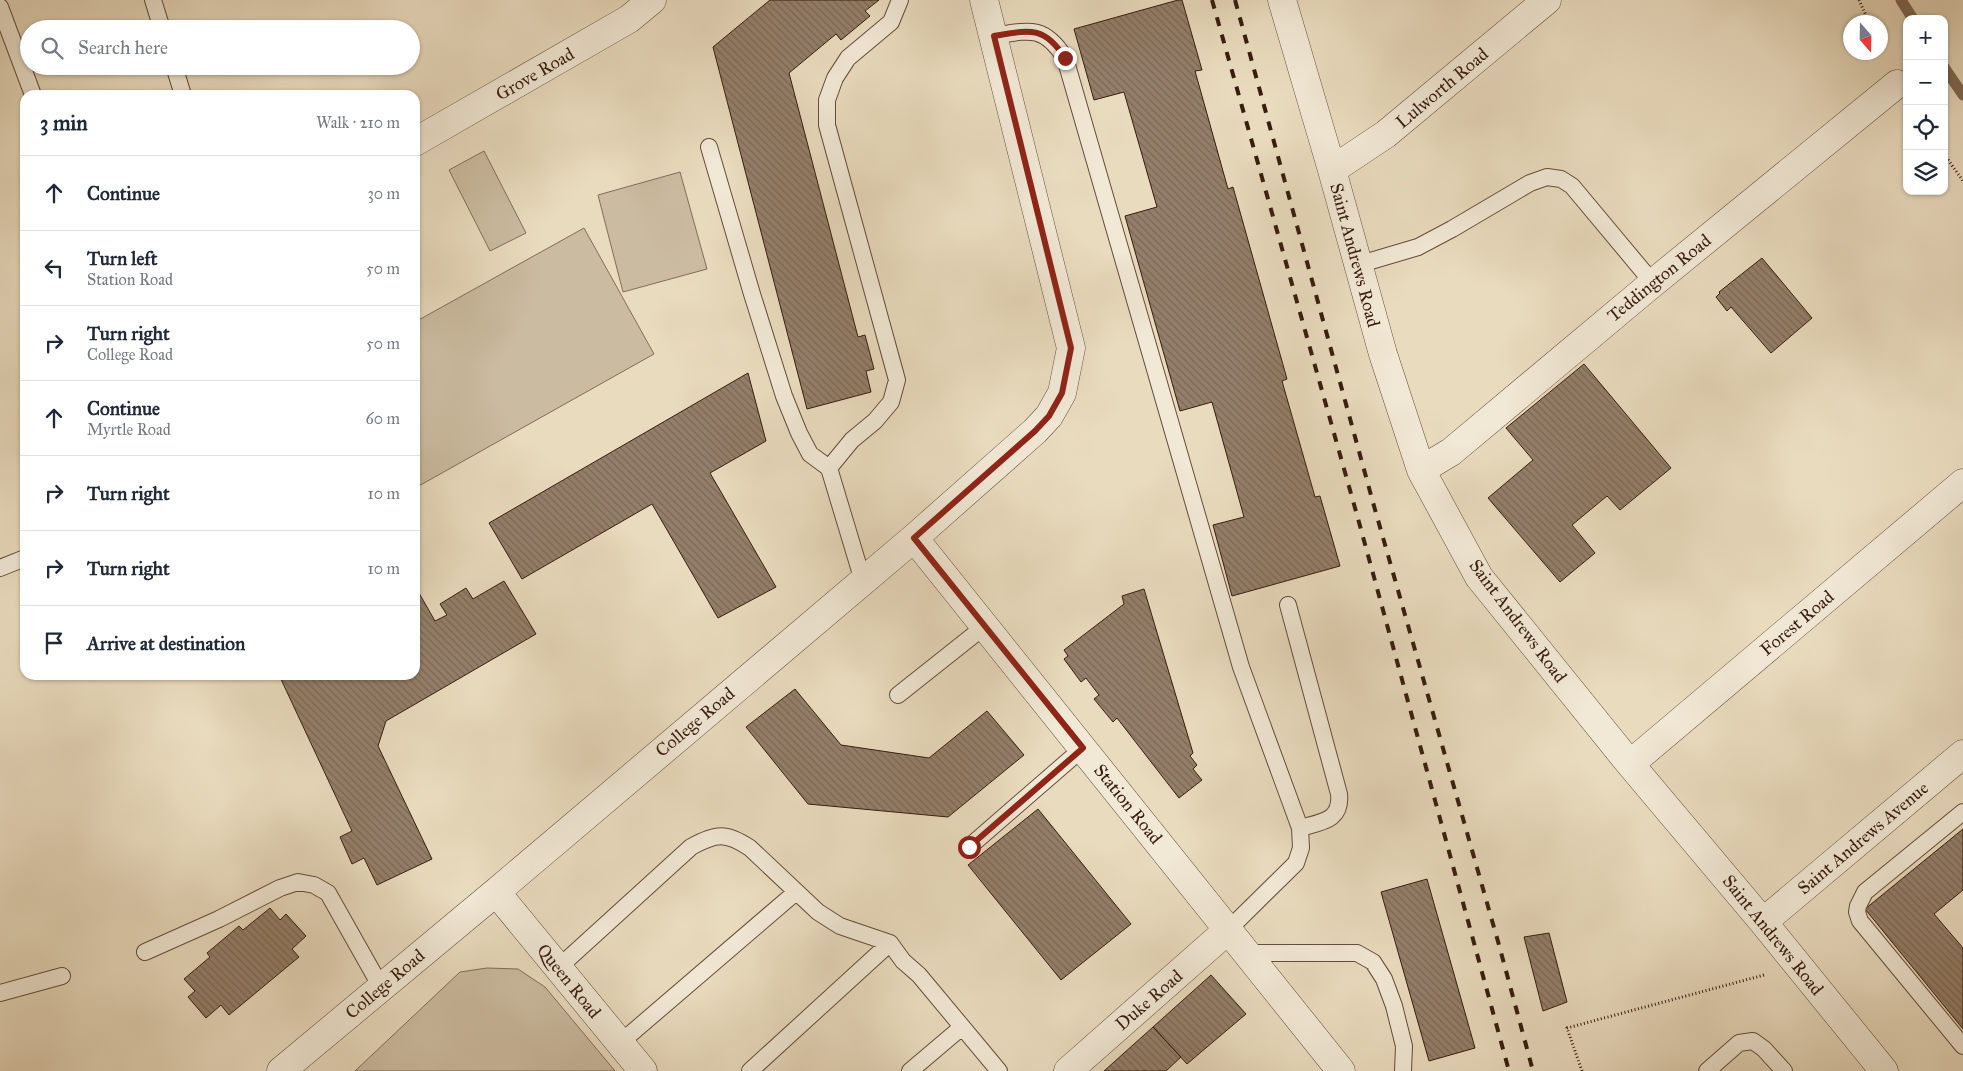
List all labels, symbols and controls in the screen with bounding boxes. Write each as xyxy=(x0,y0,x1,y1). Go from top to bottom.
north arrow xyxy=(1843,15,1888,60)
map controls xyxy=(1903,15,1948,195)
button: + xyxy=(1903,15,1948,60)
search box xyxy=(20,20,420,75)
icon: search xyxy=(38,34,66,62)
text: Search here xyxy=(78,36,168,59)
street label: Grove Road xyxy=(492,43,578,105)
street label: Lulworth Road xyxy=(1391,43,1493,133)
route end xyxy=(1054,47,1077,70)
button: − xyxy=(1903,60,1948,105)
button: locate xyxy=(1903,105,1948,150)
text: 3 min xyxy=(40,110,88,136)
text: Walk · 210 m xyxy=(316,113,400,132)
button: layers xyxy=(1903,150,1948,195)
icon: ahead xyxy=(40,179,68,207)
street label: Saint Andrews Road xyxy=(1325,180,1385,330)
text: Continue xyxy=(87,182,160,205)
text: 30 m xyxy=(367,184,400,203)
street label: Teddington Road xyxy=(1603,229,1716,327)
text: Turn left xyxy=(87,247,157,270)
icon: left xyxy=(40,254,68,282)
text: 50 m xyxy=(366,259,400,278)
text: Station Road xyxy=(87,270,173,289)
text: Turn right xyxy=(87,322,170,345)
icon: right xyxy=(40,329,68,357)
text: 50 m xyxy=(366,334,400,353)
text: College Road xyxy=(87,345,173,364)
text: Continue xyxy=(87,397,160,420)
icon: ahead xyxy=(40,404,68,432)
text: 60 m xyxy=(366,409,400,428)
text: Myrtle Road xyxy=(87,420,171,439)
icon: right xyxy=(40,479,68,507)
text: Turn right xyxy=(87,482,170,505)
text: 10 m xyxy=(368,484,400,503)
icon: right xyxy=(40,554,68,582)
street label: Saint Andrews Road xyxy=(1465,555,1571,687)
text: Turn right xyxy=(87,557,170,580)
text: 10 m xyxy=(368,559,400,578)
street label: Forest Road xyxy=(1756,586,1838,660)
icon: arrive xyxy=(40,629,68,657)
text: Arrive at destination xyxy=(87,632,245,655)
street label: College Road xyxy=(651,682,740,762)
street label: Station Road xyxy=(1089,759,1167,849)
street label: Saint Andrews Avenue xyxy=(1793,777,1933,899)
route start xyxy=(958,836,981,859)
street label: Saint Andrews Road xyxy=(1718,870,1828,1000)
street label: Queen Road xyxy=(532,939,606,1023)
street label: College Road xyxy=(341,944,430,1024)
street label: Duke Road xyxy=(1111,965,1187,1035)

